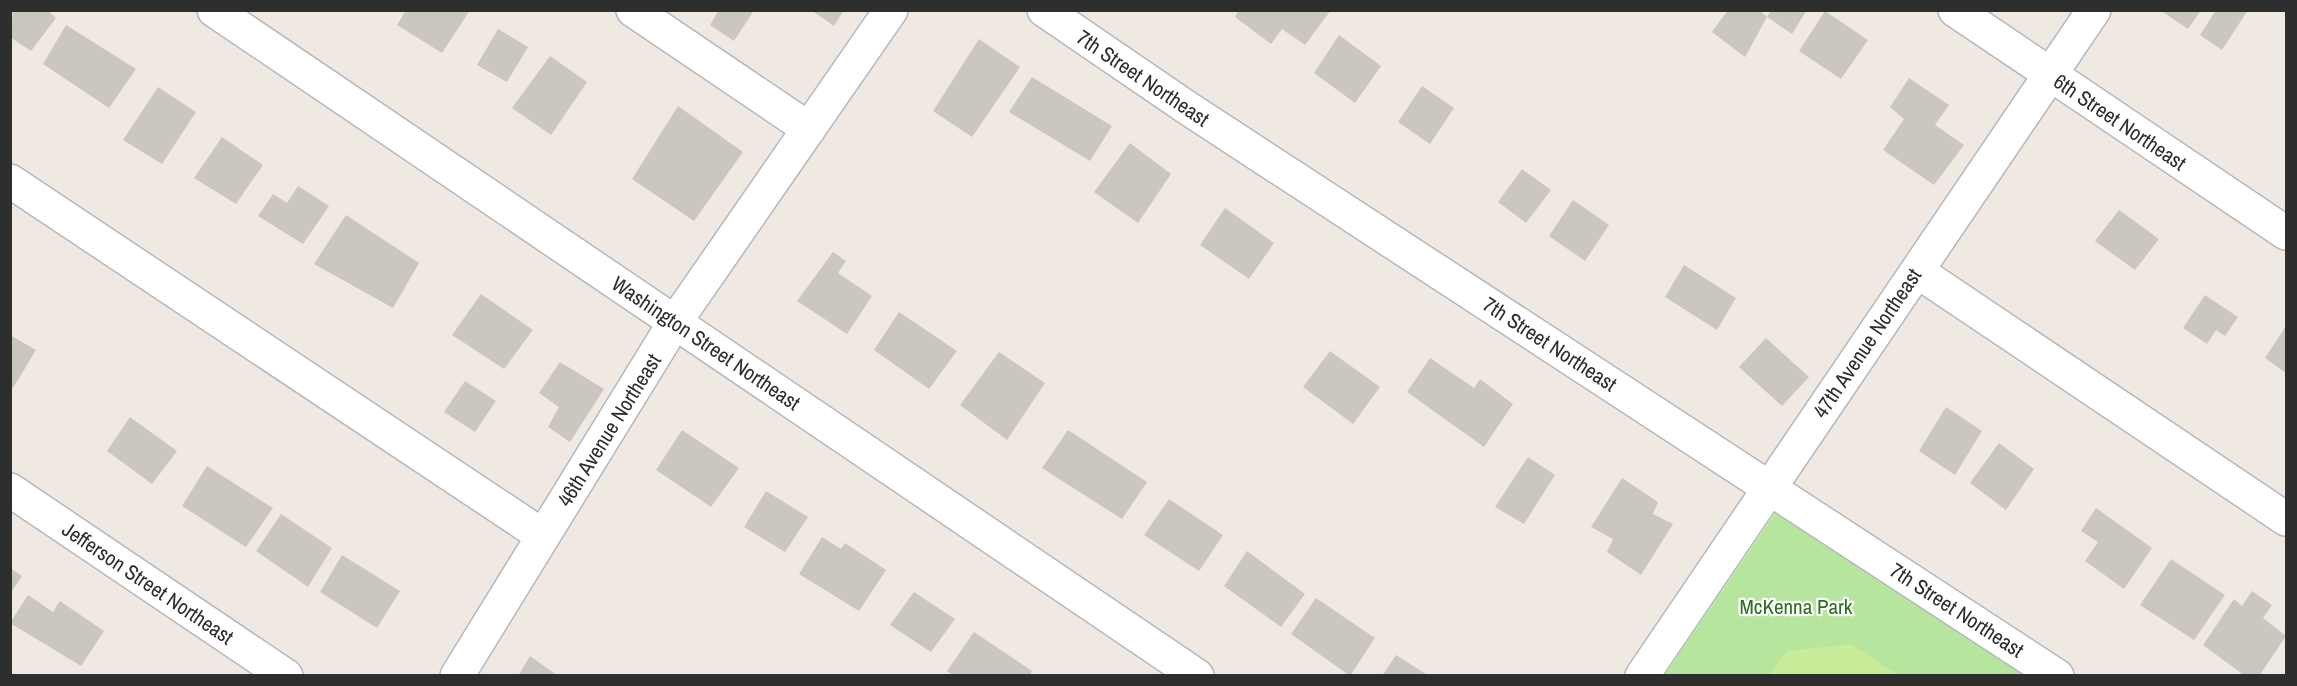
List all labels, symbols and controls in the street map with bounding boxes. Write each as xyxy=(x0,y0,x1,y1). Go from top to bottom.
street label: 7th Street Northeast xyxy=(1071,23,1215,133)
street label: 6th Street Northeast xyxy=(2048,67,2192,177)
street label: 47th Avenue Northeast xyxy=(1806,262,1928,424)
street label: Washington Street Northeast xyxy=(606,269,806,417)
street label: 7th Street Northeast xyxy=(1477,290,1623,398)
street label: 46th Avenue Northeast xyxy=(550,348,668,512)
street label: Jefferson Street Northeast xyxy=(57,515,239,651)
street label: 7th Street Northeast xyxy=(1884,556,2030,664)
park label: McKenna Park xyxy=(1740,592,1853,621)

